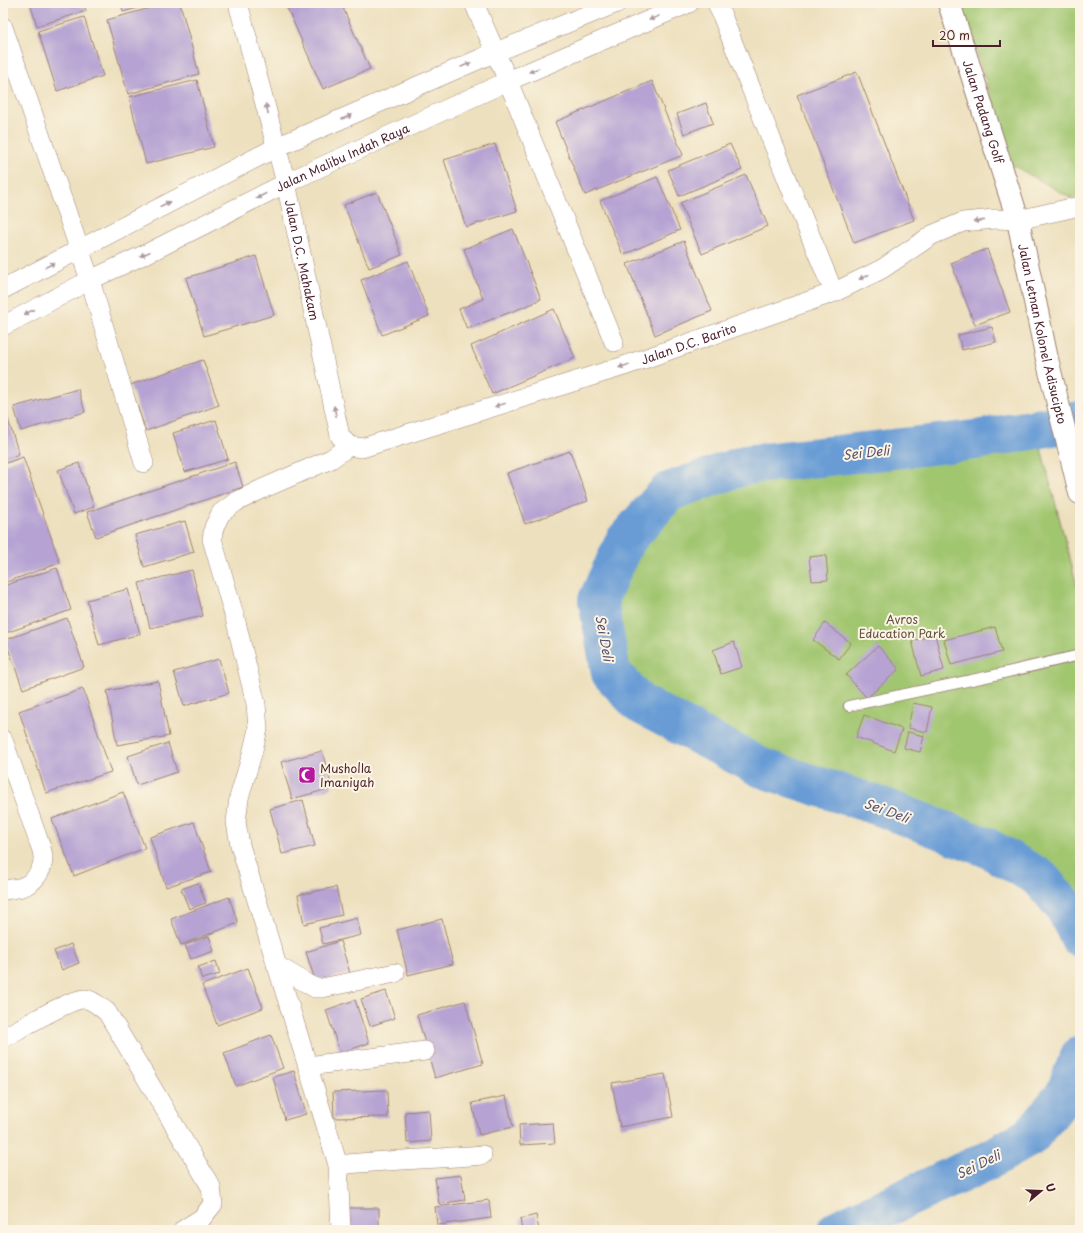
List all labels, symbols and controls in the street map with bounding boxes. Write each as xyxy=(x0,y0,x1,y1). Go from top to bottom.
one-way arrow xyxy=(647,16,659,22)
scale bar xyxy=(933,22,1000,48)
text: 20 m xyxy=(939,26,970,44)
street label: Jalan Padang Golf xyxy=(959,58,1009,167)
one-way arrow xyxy=(461,62,472,68)
one-way arrow xyxy=(529,67,540,73)
one-way arrow xyxy=(263,103,269,115)
one-way arrow xyxy=(341,113,353,119)
street label: Jalan Malibu Indah Raya xyxy=(272,118,412,196)
one-way arrow xyxy=(256,192,267,199)
street label: Jalan D.C. Mahakam xyxy=(281,198,324,322)
one-way arrow xyxy=(159,201,171,208)
one-way arrow xyxy=(973,217,985,224)
street label: Jalan Letnan Kolonel Adisucipto xyxy=(1014,242,1072,426)
one-way arrow xyxy=(139,251,151,257)
one-way arrow xyxy=(44,261,56,268)
one-way arrow xyxy=(858,274,870,280)
one-way arrow xyxy=(23,309,35,316)
street label: Jalan D.C. Barito xyxy=(638,318,739,368)
one-way arrow xyxy=(618,363,630,369)
one-way arrow xyxy=(494,402,506,408)
one-way arrow xyxy=(332,404,338,417)
water label: Sei Deli xyxy=(842,440,892,464)
park label: Avros Education Park xyxy=(859,610,945,642)
water label: Sei Deli xyxy=(592,614,619,665)
place label: Musholla Imaniyah xyxy=(320,759,375,791)
mosque icon: Musholla Imaniyah xyxy=(297,765,317,785)
water label: Sei Deli xyxy=(862,793,914,828)
water label: Sei Deli xyxy=(953,1144,1005,1183)
north arrow xyxy=(1021,1171,1061,1211)
text: U xyxy=(1042,1181,1060,1194)

